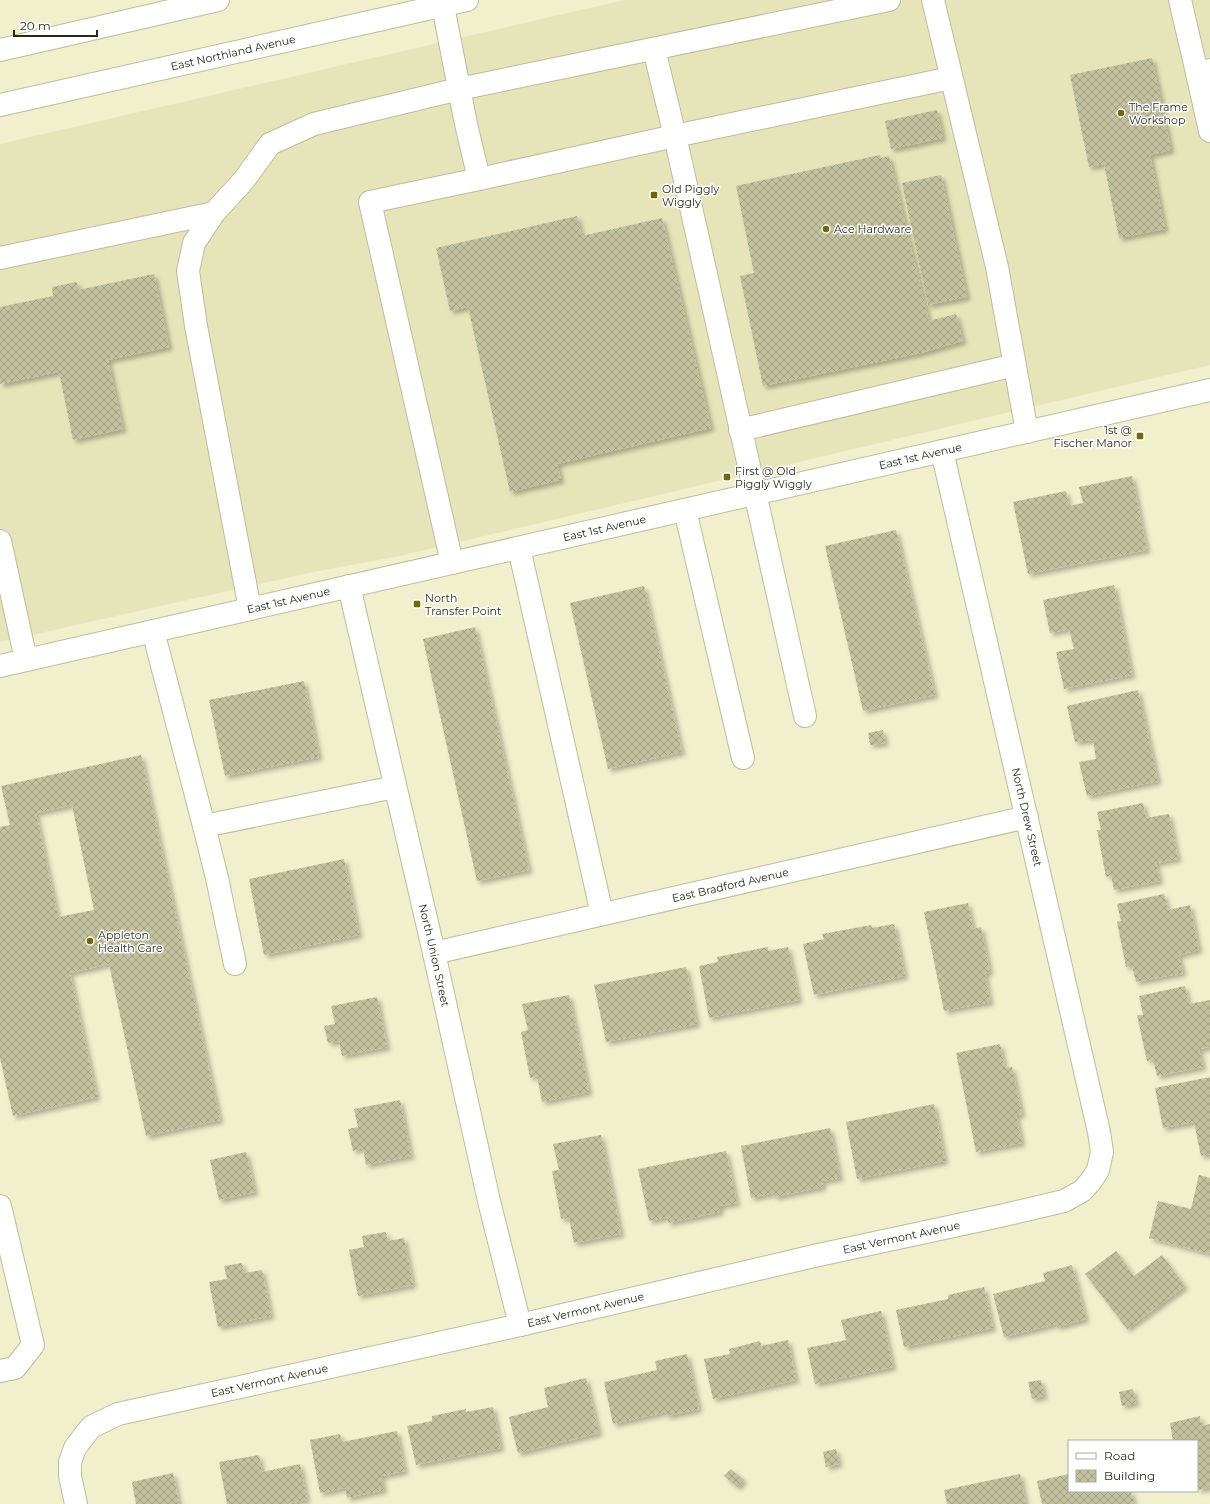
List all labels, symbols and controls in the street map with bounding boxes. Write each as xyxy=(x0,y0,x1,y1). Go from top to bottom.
scale bar xyxy=(14,12,97,38)
text: 20 m xyxy=(20,18,51,33)
street label: East Northland Avenue xyxy=(169,32,297,73)
place label: The Frame Workshop xyxy=(1129,100,1188,127)
marker: The Frame Workshop xyxy=(1116,108,1126,118)
place label: Old Piggly Wiggly xyxy=(662,182,719,209)
marker: Old Piggly Wiggly xyxy=(649,190,659,200)
place label: Ace Hardware xyxy=(834,222,912,236)
marker: Ace Hardware xyxy=(821,224,831,234)
place label: 1st @ Fischer Manor xyxy=(1053,423,1132,450)
marker: 1st @ Fischer Manor xyxy=(1135,431,1145,441)
street label: East 1st Avenue xyxy=(877,440,964,472)
place label: First @ Old Piggly Wiggly xyxy=(735,464,812,491)
marker: First @ Old Piggly Wiggly xyxy=(722,472,732,482)
street label: East 1st Avenue xyxy=(562,512,648,544)
street label: East 1st Avenue xyxy=(246,584,332,616)
place label: North Transfer Point xyxy=(425,591,502,618)
marker: North Transfer Point xyxy=(412,599,422,609)
street label: North Drew Street xyxy=(1009,766,1045,868)
street label: East Bradford Avenue xyxy=(670,865,790,905)
street label: North Union Street xyxy=(416,903,453,1008)
place label: Appleton Health Care xyxy=(98,928,163,955)
marker: Appleton Health Care xyxy=(85,936,95,946)
street label: East Vermont Avenue xyxy=(842,1218,962,1257)
street label: East Vermont Avenue xyxy=(526,1289,646,1330)
street label: East Vermont Avenue xyxy=(210,1361,330,1400)
legend xyxy=(1068,1440,1198,1492)
text: Road xyxy=(1104,1448,1135,1463)
text: Building xyxy=(1104,1468,1155,1483)

